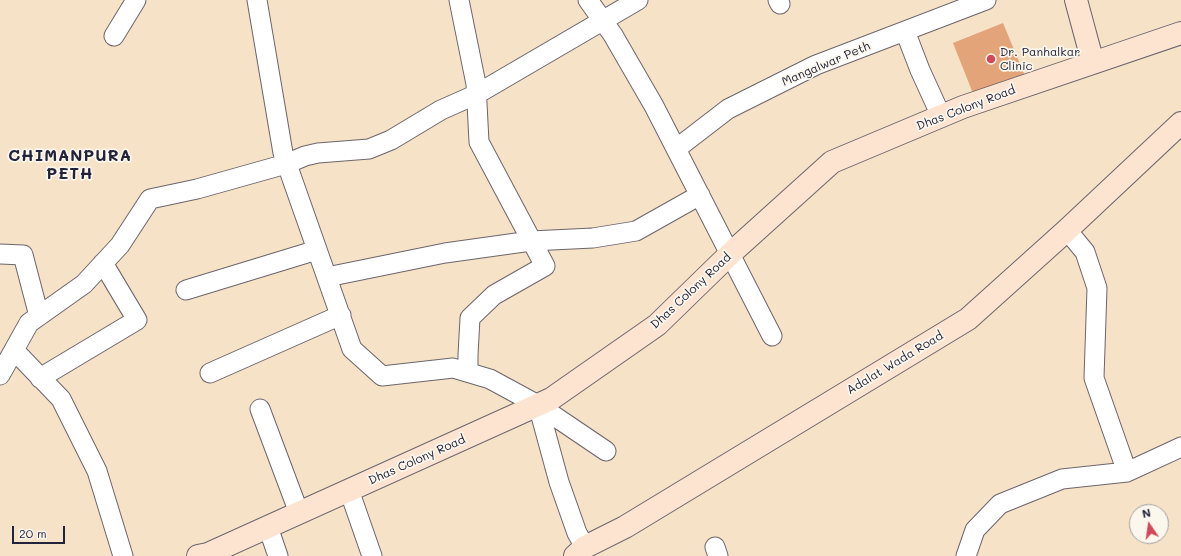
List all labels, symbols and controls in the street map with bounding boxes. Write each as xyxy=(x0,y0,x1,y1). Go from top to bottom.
street label: Mangalwar Peth xyxy=(780,39,872,89)
place label: Dr. Panhalkar Clinic xyxy=(1000,45,1080,73)
marker: Dr. Panhalkar Clinic xyxy=(985,53,997,65)
street label: Dhas Colony Road xyxy=(915,83,1017,133)
district label: CHIMANPURA PETH xyxy=(8,146,132,184)
street label: Dhas Colony Road xyxy=(648,250,734,332)
street label: Adalat Wada Road xyxy=(844,329,946,397)
street label: Dhas Colony Road xyxy=(366,432,468,488)
north arrow xyxy=(1129,504,1169,544)
text: N xyxy=(1141,505,1152,521)
scale bar xyxy=(14,518,67,544)
text: 20 m xyxy=(19,525,47,541)

